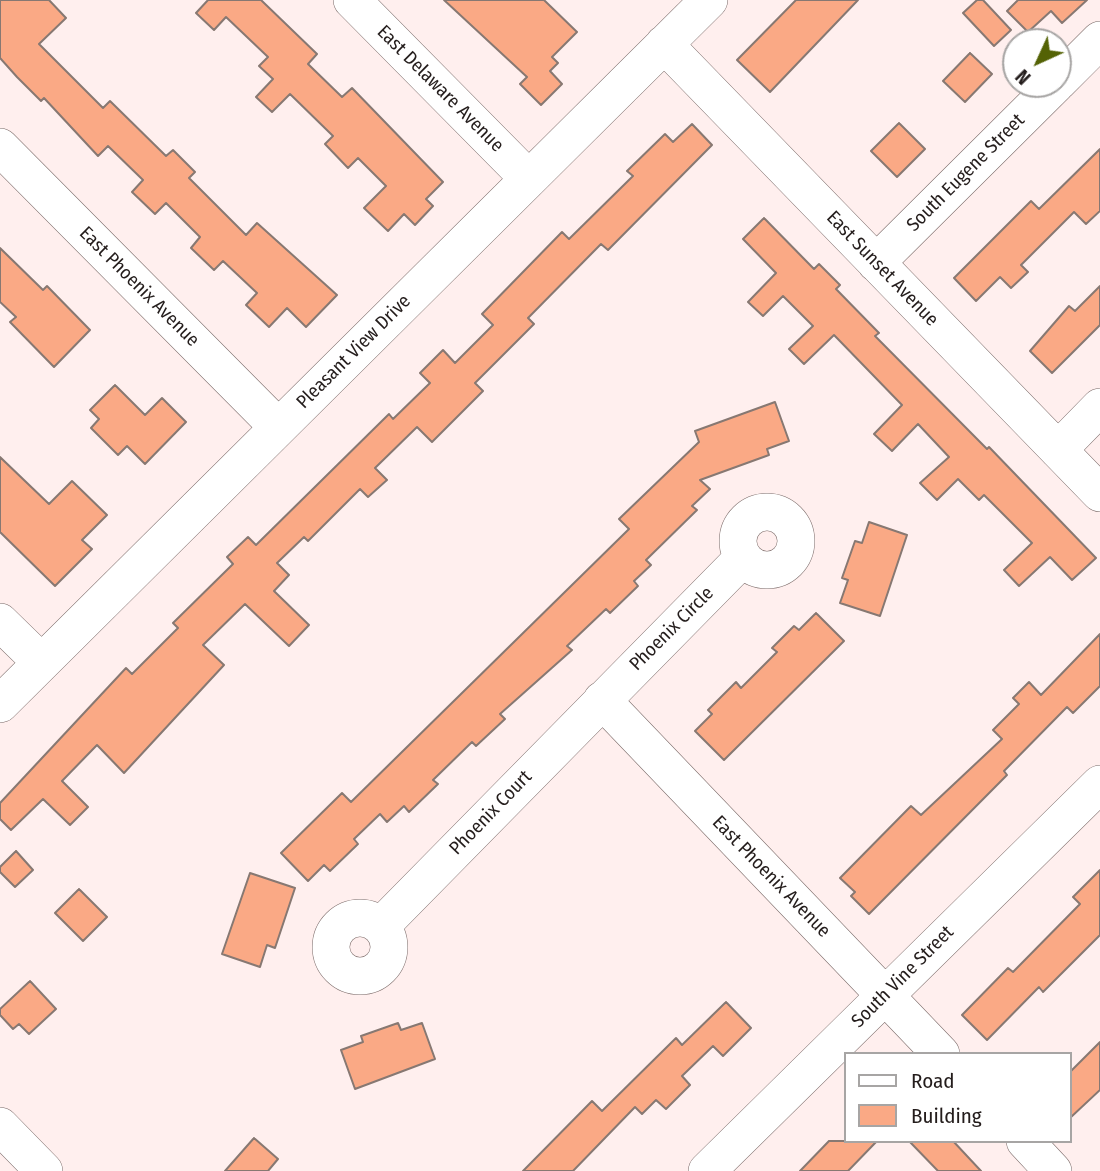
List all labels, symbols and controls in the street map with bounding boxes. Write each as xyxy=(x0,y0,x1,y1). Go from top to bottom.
street label: East Delaware Avenue xyxy=(372,21,508,157)
north arrow xyxy=(1002,28,1072,98)
text: N xyxy=(1011,65,1035,89)
street label: South Eugene Street xyxy=(902,109,1030,237)
street label: East Sunset Avenue xyxy=(821,207,943,331)
street label: East Phoenix Avenue xyxy=(74,222,204,352)
street label: Pleasant View Drive xyxy=(292,290,416,414)
street label: Phoenix Circle xyxy=(625,582,719,676)
street label: Phoenix Court xyxy=(445,766,537,860)
street label: East Phoenix Avenue xyxy=(707,811,835,943)
street label: South Vine Street xyxy=(847,921,959,1033)
legend xyxy=(844,1052,1072,1143)
text: Road xyxy=(911,1068,955,1094)
text: Building xyxy=(911,1103,982,1129)

